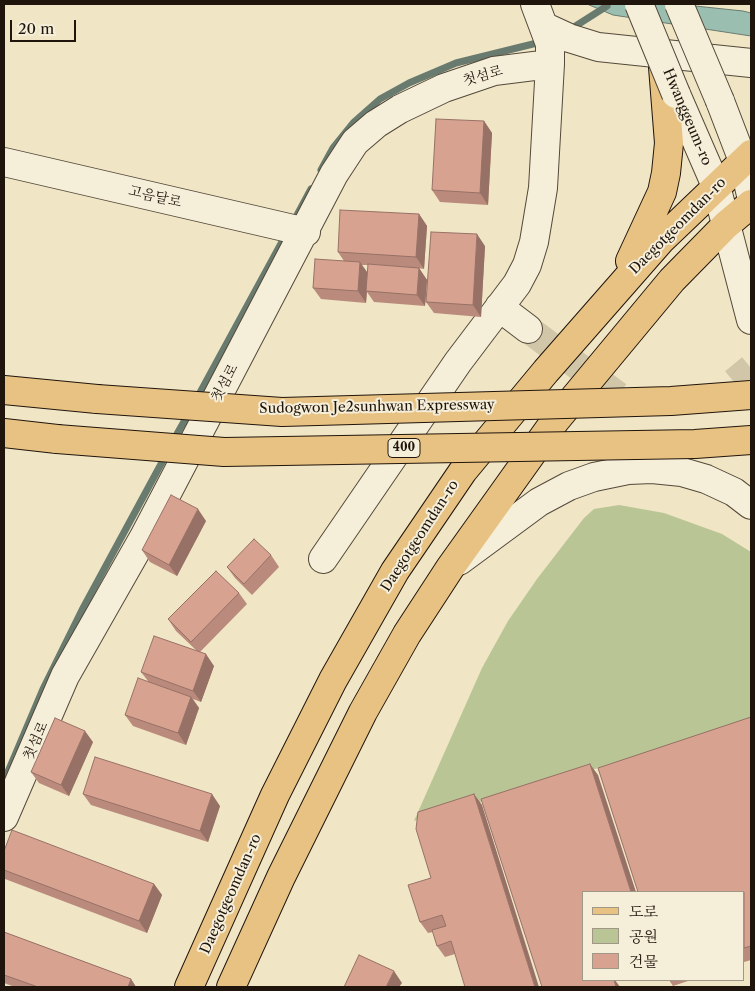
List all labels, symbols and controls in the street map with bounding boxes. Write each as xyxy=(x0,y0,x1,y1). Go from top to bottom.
scale bar xyxy=(12,10,79,42)
text: 20 m xyxy=(18,19,54,38)
street label: 첫섬로 xyxy=(461,62,505,90)
street label: Hwanggeum-ro xyxy=(659,66,715,168)
street label: Daegotgeomdan-ro xyxy=(626,174,730,278)
street label: 고음달로 xyxy=(127,183,183,211)
street label: 첫섬로 xyxy=(208,361,242,405)
street label: Sudogwon Je2sunhwan Expressway xyxy=(259,397,495,417)
road number: 400 xyxy=(388,438,420,458)
street label: Daegotgeomdan-ro xyxy=(378,477,462,595)
street label: 첫섬로 xyxy=(20,719,52,763)
street label: Daegotgeomdan-ro xyxy=(197,831,265,957)
legend xyxy=(582,891,745,981)
text: 도로 xyxy=(629,902,658,921)
text: 공원 xyxy=(629,927,658,946)
text: 건물 xyxy=(629,952,658,971)

